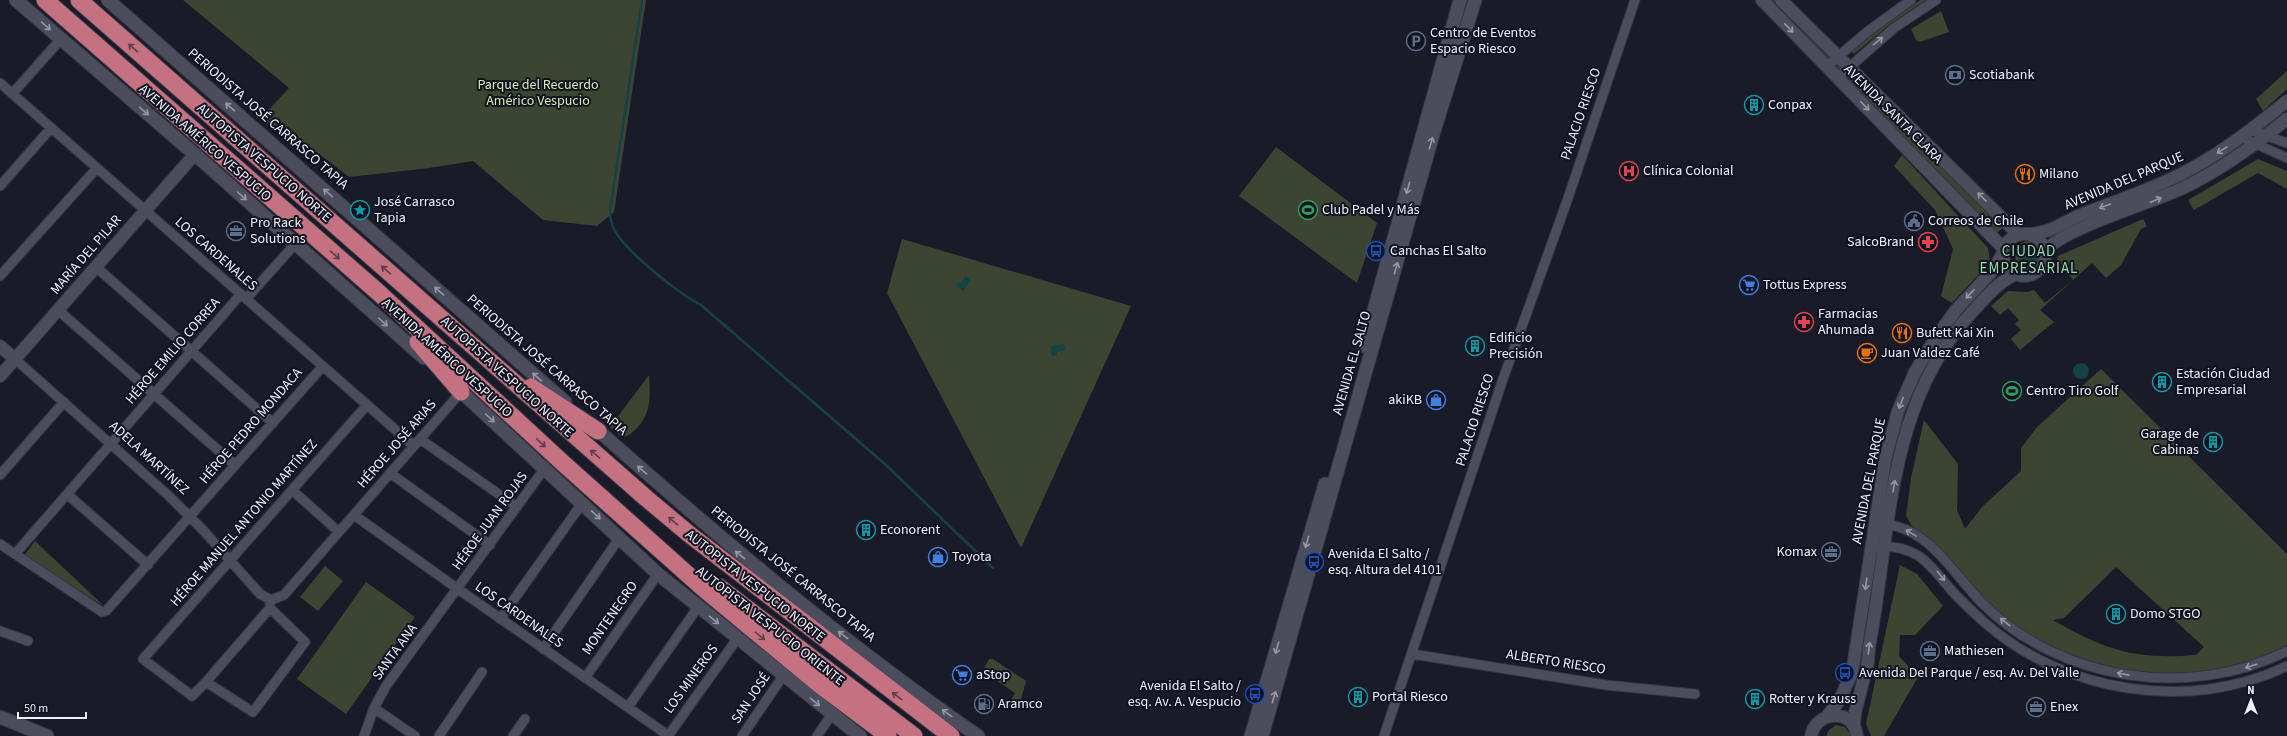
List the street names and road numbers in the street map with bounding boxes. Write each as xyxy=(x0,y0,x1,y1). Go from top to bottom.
street label: PERIODISTA JOSÉ CARRASCO TAPIA xyxy=(183,44,353,195)
street label: AVENIDA SANTA CLARA xyxy=(1839,60,1947,168)
street label: PALACIO RIESCO xyxy=(1556,65,1606,163)
street label: AVENIDA AMÉRICO VESPUCIO xyxy=(134,80,276,206)
street label: AUTOPISTA VESPUCIO NORTE xyxy=(192,99,336,227)
street label: AVENIDA DEL PARQUE xyxy=(2061,147,2187,215)
street label: MARÍA DEL PILAR xyxy=(46,211,126,299)
street label: LOS CARDENALES xyxy=(170,212,262,296)
street label: PERIODISTA JOSÉ CARRASCO TAPIA xyxy=(462,290,632,441)
street label: HÉROE EMILIO CORREA xyxy=(121,293,225,409)
street label: AVENIDA AMÉRICO VESPUCIO xyxy=(377,294,517,422)
street label: AVENIDA EL SALTO xyxy=(1328,309,1376,417)
street label: AUTOPISTA VESPUCIO NORTE xyxy=(436,312,578,442)
street label: HÉROE PEDRO MONDACA xyxy=(195,363,307,488)
street label: PALACIO RIESCO xyxy=(1451,371,1499,469)
street label: HÉROE JOSÉ ARIAS xyxy=(353,395,441,493)
street label: AVENIDA DEL PARQUE xyxy=(1847,416,1891,546)
street label: ADELA MARTÍNEZ xyxy=(105,417,193,499)
street label: HÉROE MANUEL ANTONIO MARTÍNEZ xyxy=(166,435,322,611)
street label: HÉROE JUAN ROJAS xyxy=(447,468,533,574)
street label: PERIODISTA JOSÉ CARRASCO TAPIA xyxy=(706,501,880,647)
street label: AUTOPISTA VESPUCIO NORTE xyxy=(681,525,829,647)
street label: AUTOPISTA VESPUCIO ORIENTE xyxy=(691,561,849,691)
street label: LOS CARDENALES xyxy=(471,577,567,653)
street label: MONTENEGRO xyxy=(577,577,643,659)
street label: SANTA ANA xyxy=(368,619,423,684)
street label: LOS MINEROS xyxy=(659,640,723,718)
street label: ALBERTO RIESCO xyxy=(1505,644,1607,680)
street label: SAN JOSÉ xyxy=(727,668,775,728)

